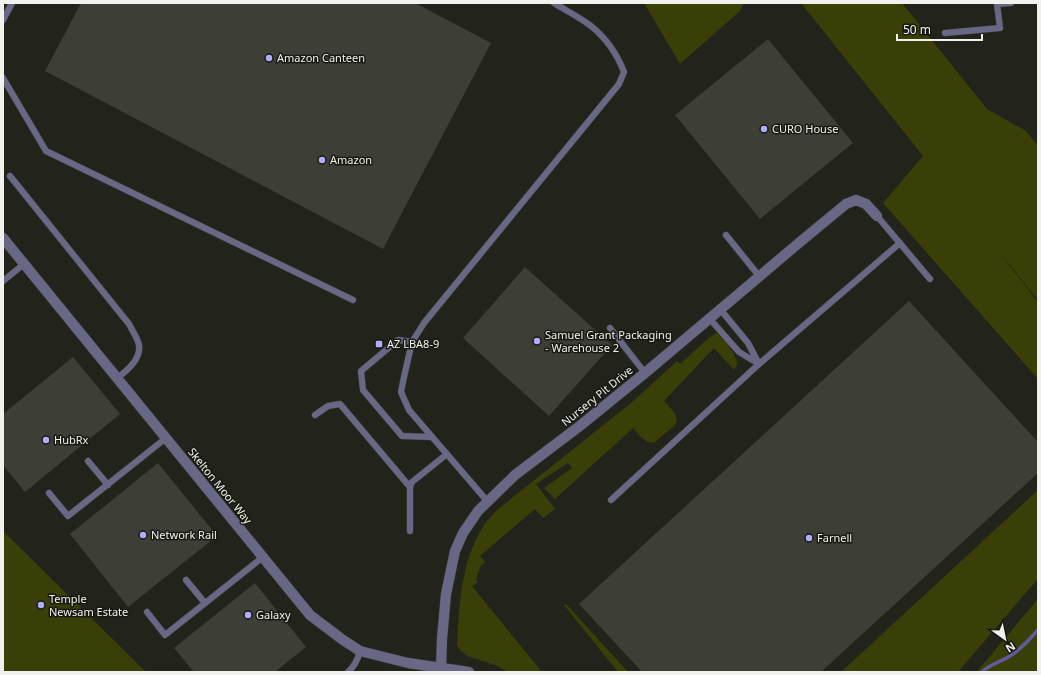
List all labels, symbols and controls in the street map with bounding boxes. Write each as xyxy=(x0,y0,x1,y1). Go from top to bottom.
scale bar xyxy=(897,16,982,42)
text: 50 m xyxy=(903,21,931,38)
place label: Amazon Canteen xyxy=(277,50,365,65)
marker: Amazon Canteen xyxy=(264,53,274,63)
place label: CURO House xyxy=(772,121,838,136)
marker: CURO House xyxy=(759,124,769,134)
place label: Amazon xyxy=(330,152,372,167)
marker: Amazon xyxy=(317,155,327,165)
place label: Samuel Grant Packaging - Warehouse 2 xyxy=(545,327,672,355)
place label: AZ LBA8-9 xyxy=(387,336,439,351)
marker: Samuel Grant Packaging - Warehouse 2 xyxy=(532,336,542,346)
marker: AZ LBA8-9 xyxy=(374,339,384,349)
street label: Nursery Pit Drive xyxy=(558,362,635,429)
place label: HubRx xyxy=(54,432,89,447)
marker: HubRx xyxy=(41,435,51,445)
street label: Skelton Moor Way xyxy=(185,445,256,527)
place label: Network Rail xyxy=(151,527,217,542)
marker: Network Rail xyxy=(138,530,148,540)
place label: Farnell xyxy=(817,530,852,545)
marker: Farnell xyxy=(804,533,814,543)
place label: Temple Newsam Estate xyxy=(49,591,128,619)
marker: Temple Newsam Estate xyxy=(36,600,46,610)
place label: Galaxy xyxy=(256,607,291,622)
marker: Galaxy xyxy=(243,610,253,620)
north arrow xyxy=(985,619,1025,659)
text: N xyxy=(1003,639,1019,657)

